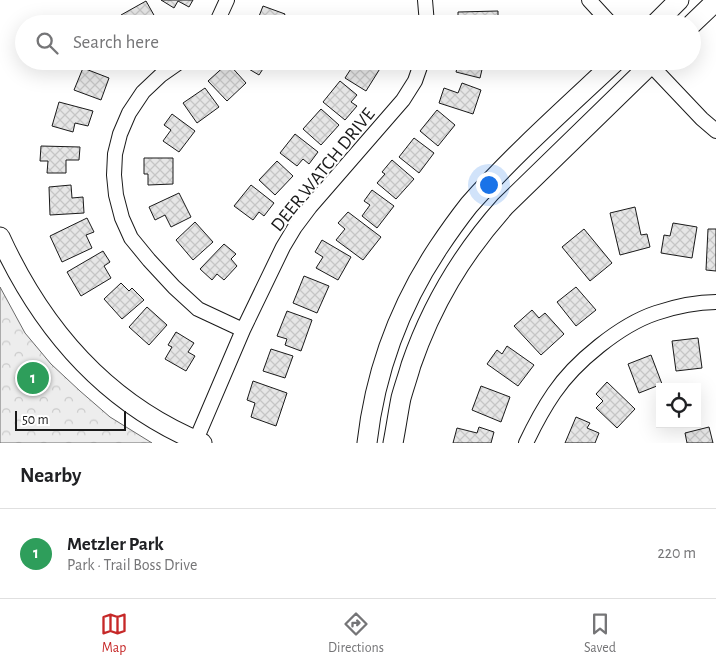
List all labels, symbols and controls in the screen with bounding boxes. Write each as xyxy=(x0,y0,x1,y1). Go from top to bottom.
search box xyxy=(15,15,701,70)
icon: search xyxy=(33,29,61,57)
text: Search here xyxy=(73,33,159,52)
street label: DEER WATCH DRIVE xyxy=(268,105,379,235)
your location xyxy=(476,172,502,198)
pin: 1 xyxy=(17,359,49,397)
map controls xyxy=(656,383,701,428)
button: locate xyxy=(656,383,701,428)
scale bar xyxy=(15,408,126,431)
text: 50 m xyxy=(22,413,49,427)
text: Nearby xyxy=(20,465,81,486)
text: Metzler Park xyxy=(67,535,164,554)
text: 1 xyxy=(33,545,39,561)
text: 220 m xyxy=(658,545,696,561)
text: Park · Trail Boss Drive xyxy=(67,557,197,573)
tab: Map xyxy=(100,610,128,657)
tab: Directions xyxy=(328,610,384,657)
tab: Saved xyxy=(584,610,616,657)

